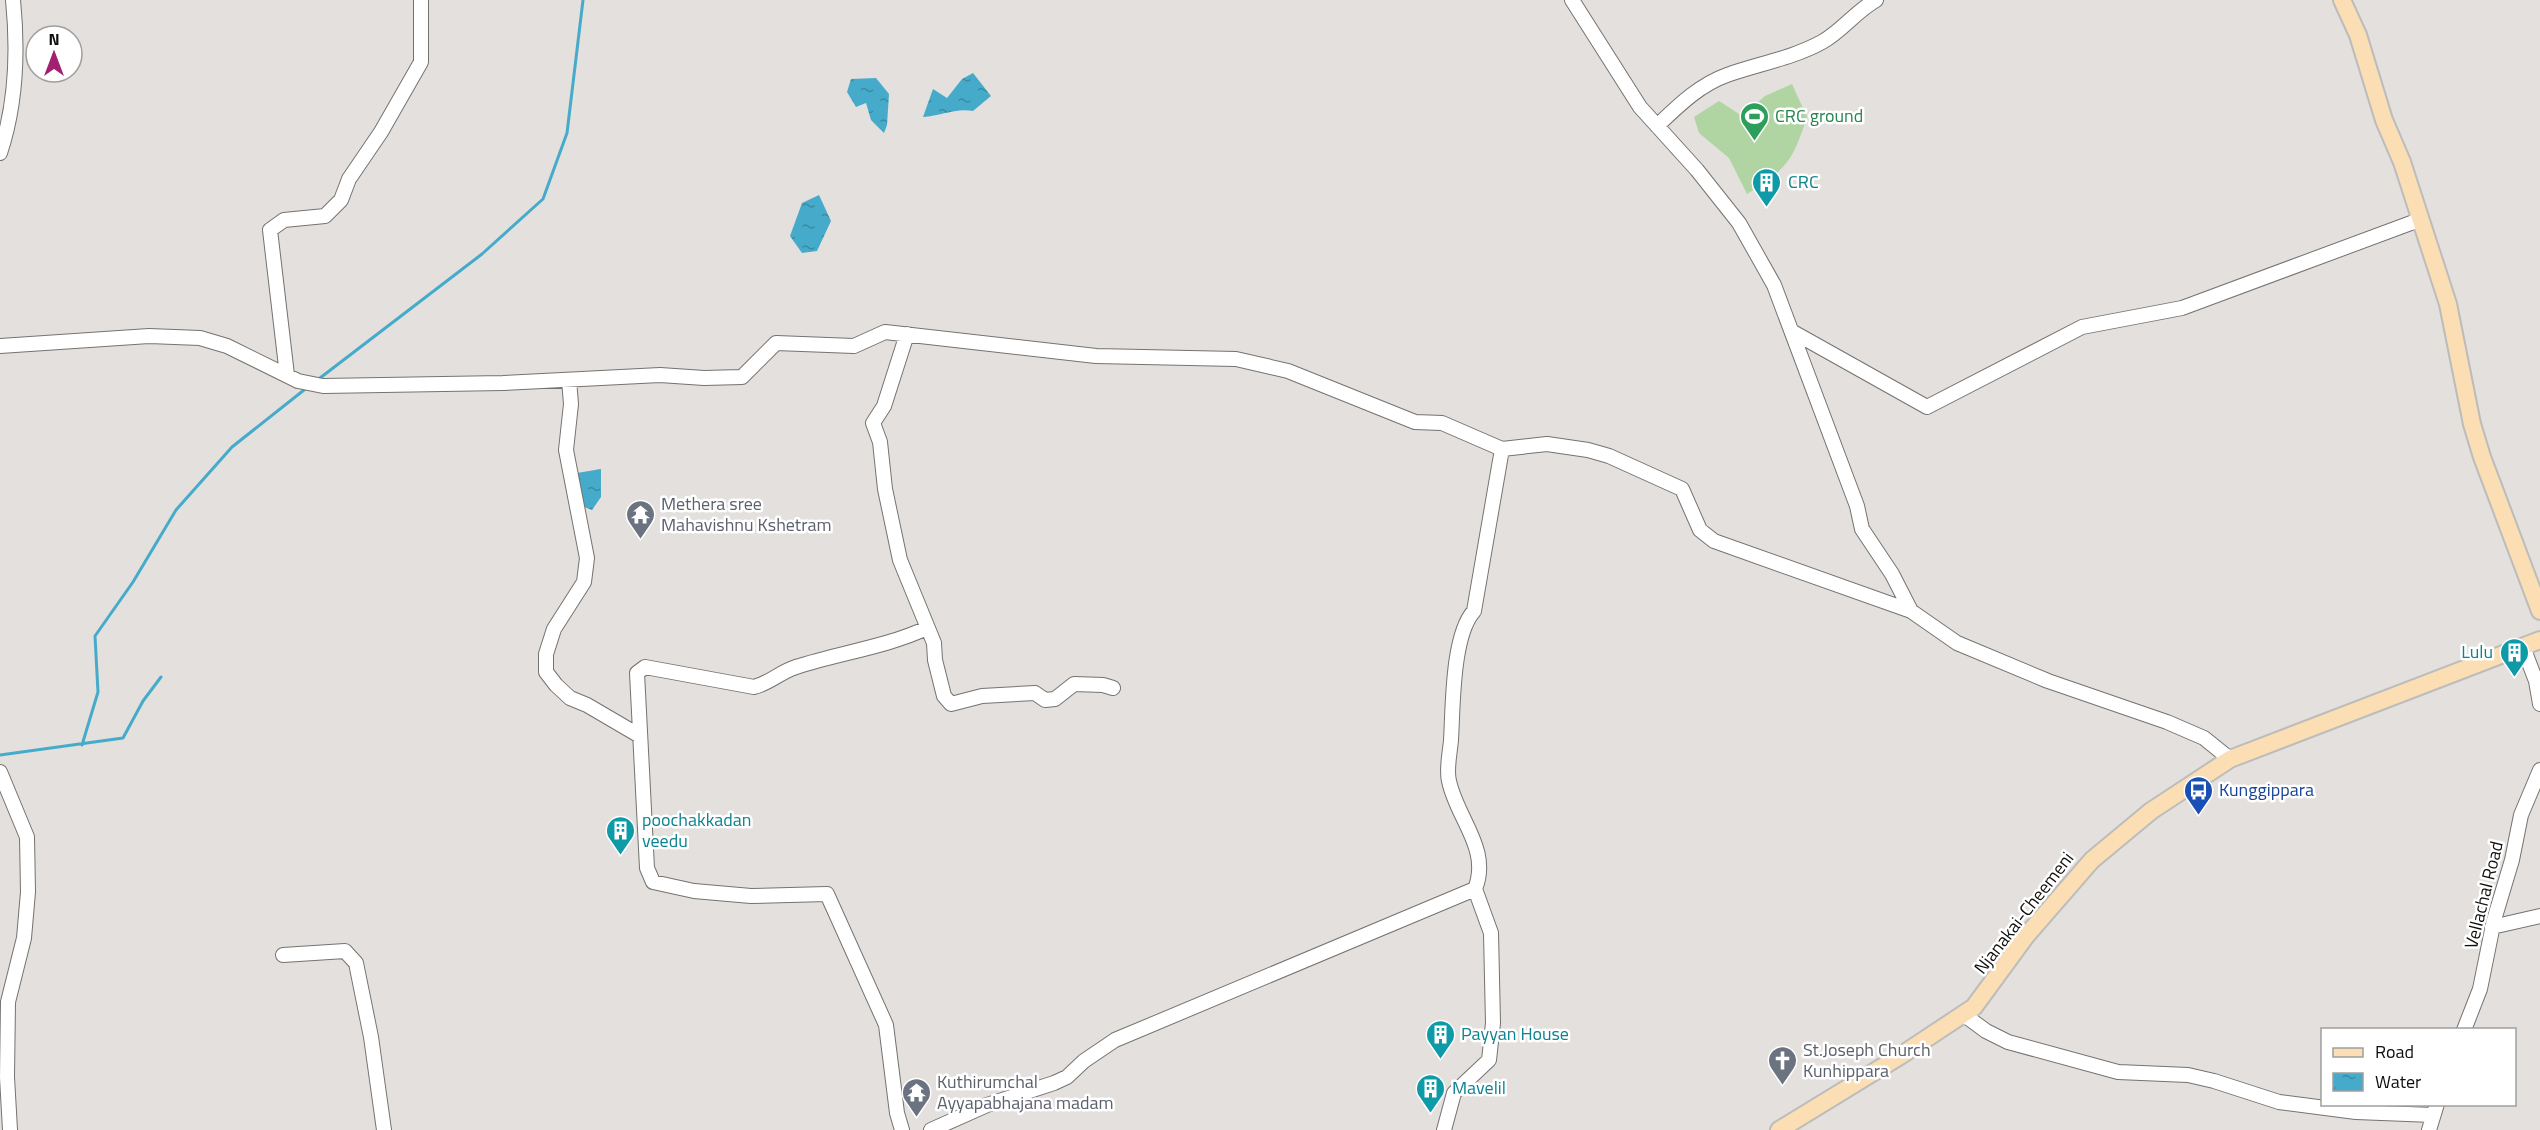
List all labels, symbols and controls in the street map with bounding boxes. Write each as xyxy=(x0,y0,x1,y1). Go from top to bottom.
north arrow xyxy=(24,24,84,84)
text: N xyxy=(48,27,60,51)
sports icon: CRC ground xyxy=(1738,100,1770,142)
place label: CRC ground xyxy=(1775,102,1863,129)
building icon: CRC xyxy=(1751,166,1783,208)
place label: CRC xyxy=(1788,168,1819,195)
place label: Methera sree Mahavishnu Kshetram xyxy=(661,490,831,538)
temple icon: Methera sree Mahavishnu Kshetram xyxy=(624,498,656,540)
building icon: Lulu xyxy=(2498,636,2530,678)
place label: Lulu xyxy=(2461,638,2493,665)
bus stop icon: Kunggippara xyxy=(2182,774,2214,816)
place label: Kunggippara xyxy=(2219,776,2314,803)
place label: poochakkadan veedu xyxy=(642,806,751,854)
building icon: poochakkadan veedu xyxy=(605,814,637,856)
street label: Vellachal Road xyxy=(2457,838,2510,951)
street label: Njanakai-Cheemeni xyxy=(1967,846,2080,980)
building icon: Payyan House xyxy=(1424,1018,1456,1060)
place label: Payyan House xyxy=(1461,1020,1569,1047)
legend xyxy=(2321,1028,2516,1106)
place label: St.Joseph Church Kunhippara xyxy=(1803,1036,1931,1084)
text: Road xyxy=(2375,1038,2414,1065)
church icon: St.Joseph Church Kunhippara xyxy=(1766,1044,1798,1086)
place label: Kuthirumchal Ayyapabhajana madam xyxy=(937,1068,1114,1116)
text: Water xyxy=(2375,1068,2421,1095)
building icon: Mavelil xyxy=(1415,1072,1447,1114)
place label: Mavelil xyxy=(1452,1074,1506,1101)
temple icon: Kuthirumchal Ayyapabhajana madam xyxy=(900,1076,932,1118)

